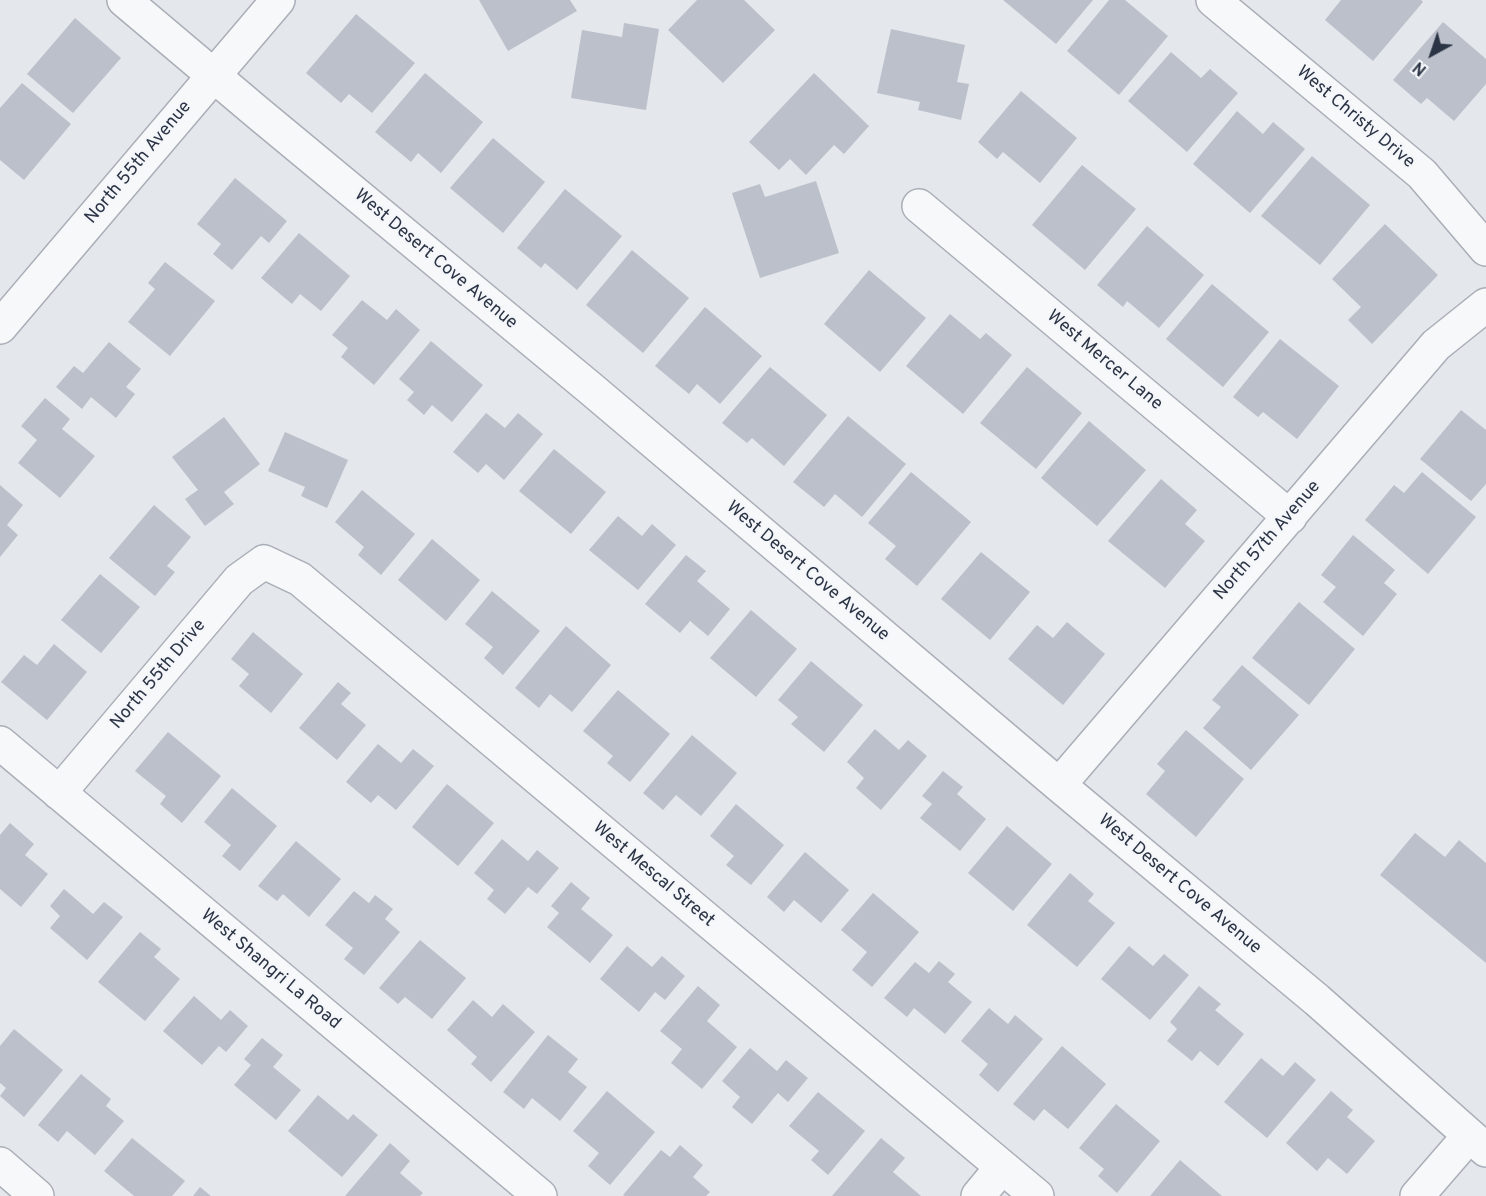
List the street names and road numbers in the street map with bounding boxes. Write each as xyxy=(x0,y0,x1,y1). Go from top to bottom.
street label: West Christy Drive xyxy=(1291,62,1419,174)
street label: North 55th Avenue xyxy=(81,97,197,229)
street label: West Desert Cove Avenue xyxy=(349,185,521,335)
street label: West Mercer Lane xyxy=(1042,306,1166,416)
street label: North 57th Avenue xyxy=(1210,477,1326,605)
street label: West Desert Cove Avenue xyxy=(721,497,893,647)
street label: North 55th Drive xyxy=(107,616,211,734)
street label: West Desert Cove Avenue xyxy=(1093,810,1265,960)
street label: West Mescal Street xyxy=(588,818,718,932)
street label: West Shangri La Road xyxy=(196,905,344,1035)

